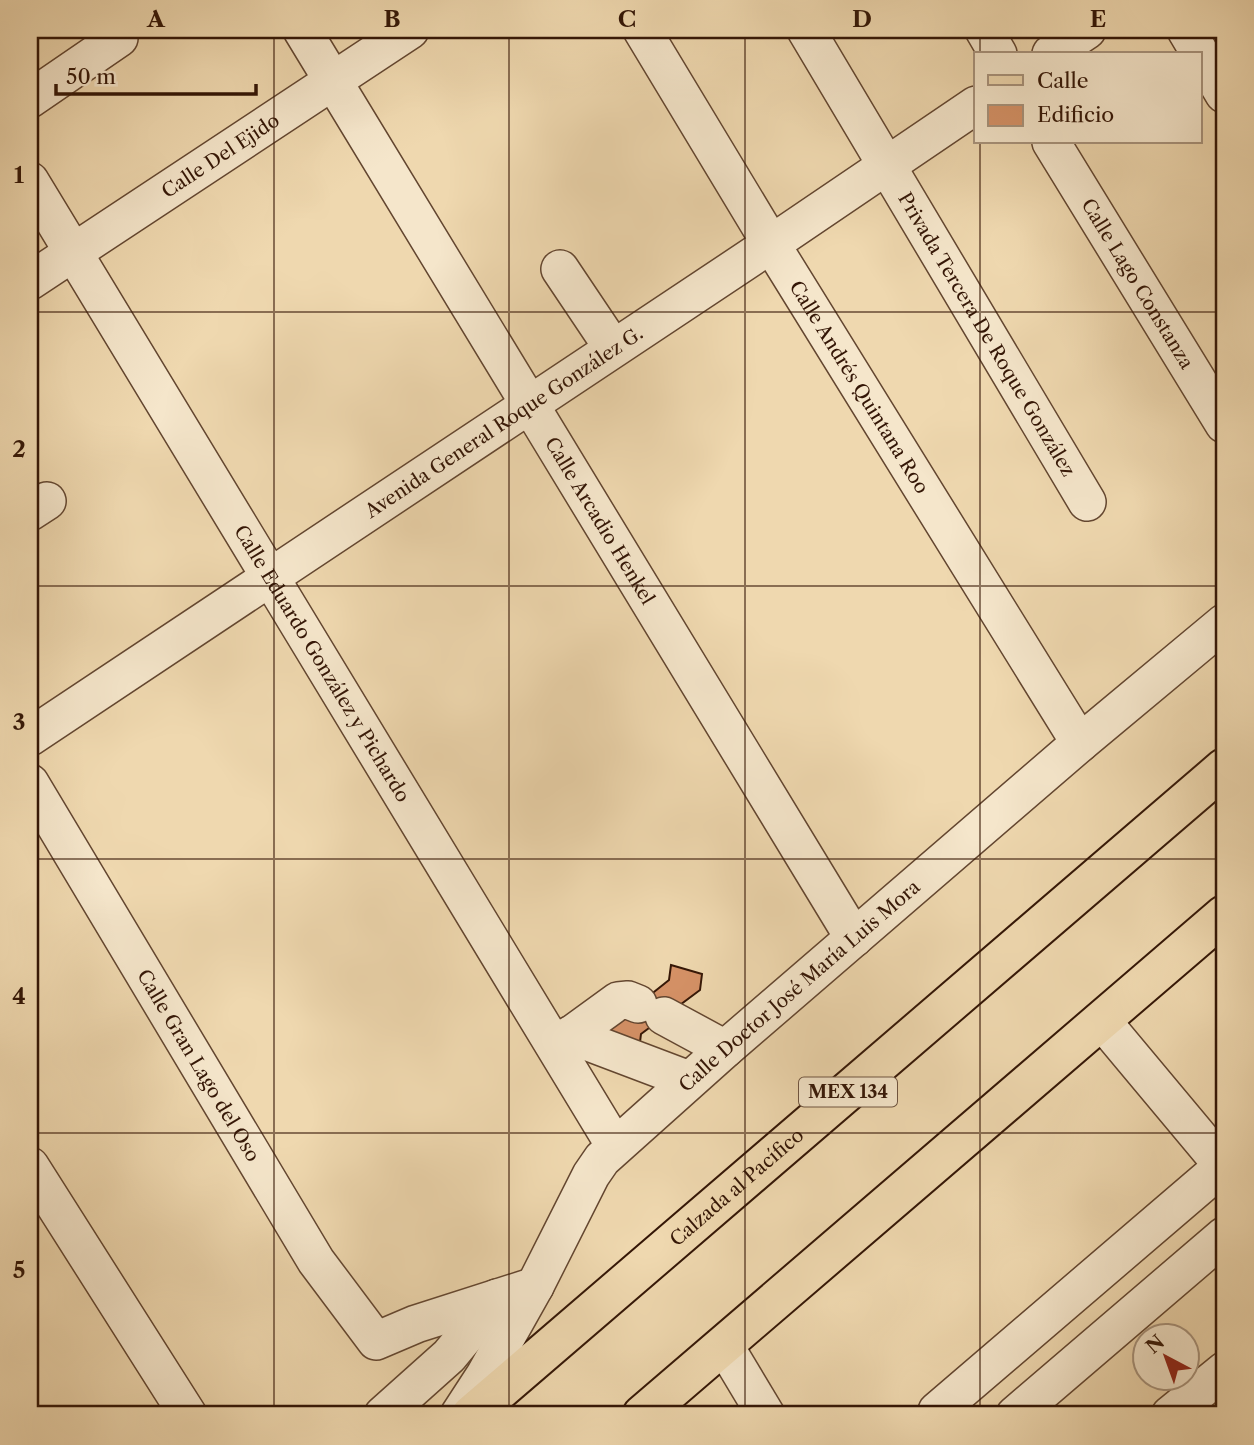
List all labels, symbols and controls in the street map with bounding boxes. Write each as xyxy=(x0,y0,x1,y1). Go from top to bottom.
text: A xyxy=(146,5,166,33)
text: B xyxy=(383,5,401,33)
text: C xyxy=(618,5,636,33)
text: D xyxy=(852,5,872,33)
text: E xyxy=(1090,5,1106,33)
scale bar xyxy=(56,52,256,96)
legend xyxy=(974,52,1202,144)
text: 50 m xyxy=(66,64,116,89)
text: Calle xyxy=(1037,68,1089,93)
text: Edificio xyxy=(1037,102,1114,127)
street label: Calle Del Ejido xyxy=(157,109,284,203)
text: 1 xyxy=(14,161,25,189)
street label: Privada Tercera De Roque González xyxy=(893,188,1080,481)
street label: Calle Lago Constanza xyxy=(1076,194,1198,373)
street label: Calle Andrés Quintana Roo xyxy=(785,277,934,498)
street label: Avenida General Roque González G. xyxy=(360,322,647,523)
street label: Calle Arcadio Henkel xyxy=(540,433,660,609)
text: 2 xyxy=(12,435,26,463)
street label: Calle Eduardo González y Pichardo xyxy=(229,521,415,806)
text: 3 xyxy=(13,708,26,736)
street label: Calle Doctor José María Luis Mora xyxy=(674,875,925,1097)
street label: Calle Gran Lago del Oso xyxy=(132,965,265,1166)
text: 4 xyxy=(12,982,26,1010)
road number: MEX 134 xyxy=(799,1078,897,1106)
street label: Calzada al Pacífico xyxy=(665,1123,808,1251)
text: 5 xyxy=(13,1256,25,1284)
north arrow xyxy=(1132,1322,1202,1392)
text: N xyxy=(1141,1330,1169,1359)

